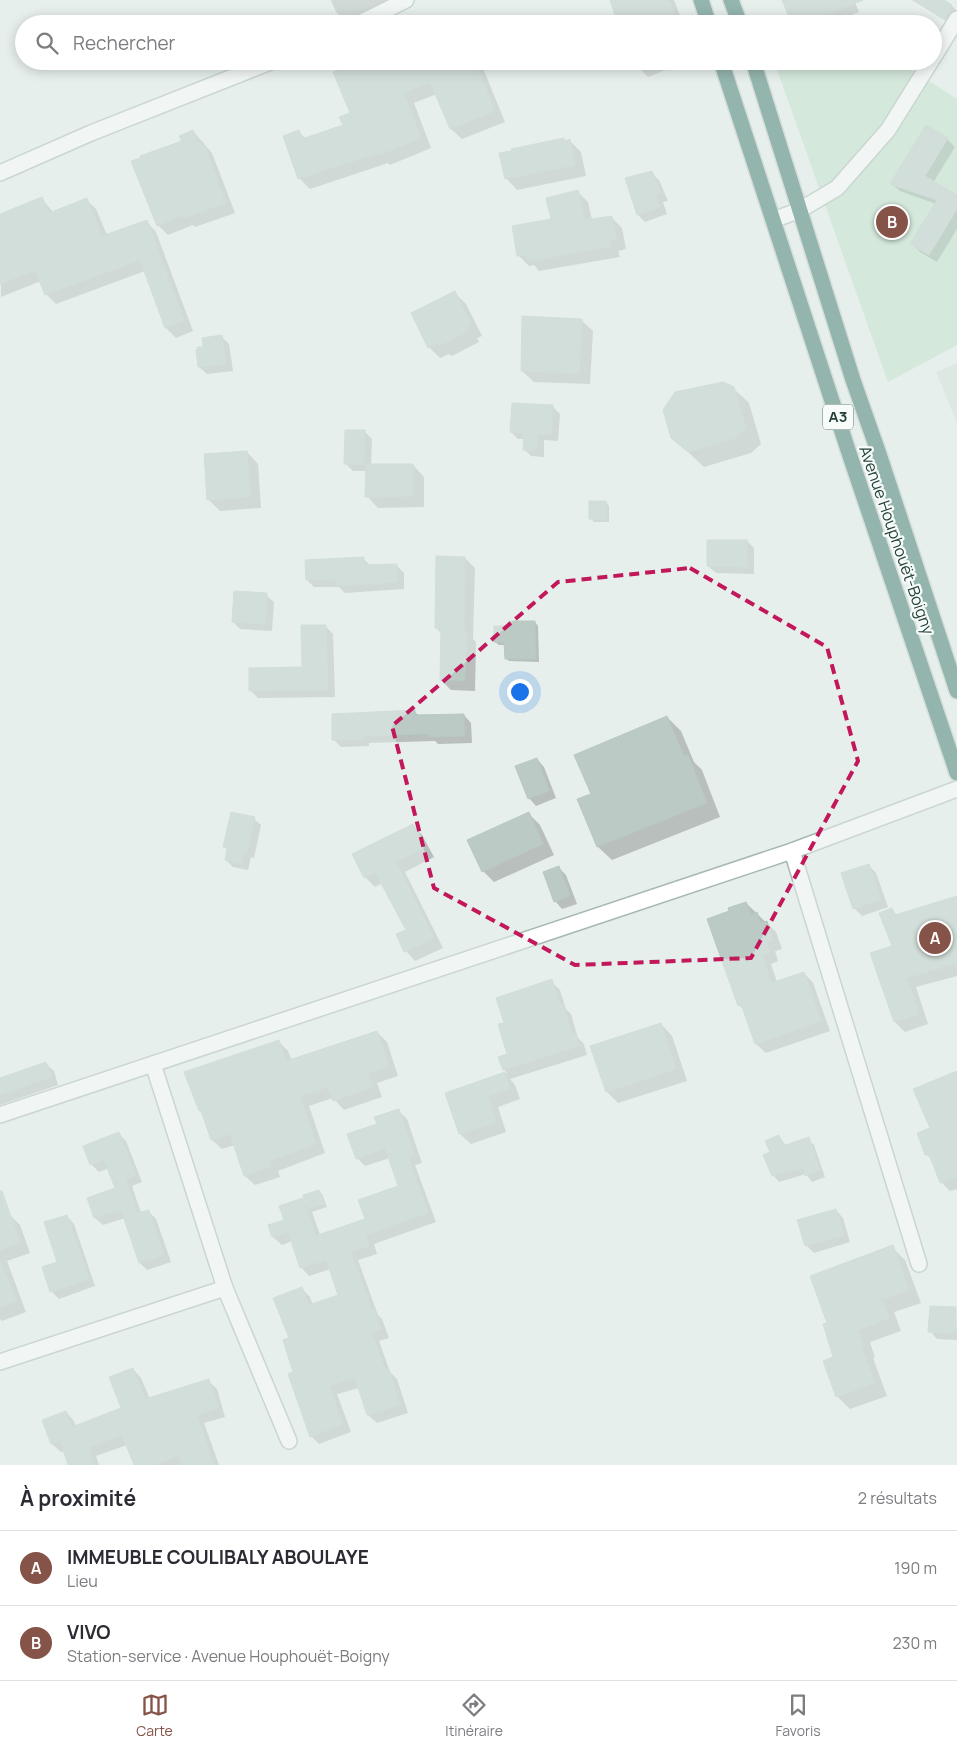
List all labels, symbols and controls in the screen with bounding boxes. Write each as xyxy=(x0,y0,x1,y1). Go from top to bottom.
search box xyxy=(15,15,942,70)
icon: search xyxy=(33,29,61,57)
text: Rechercher xyxy=(73,30,175,56)
pin: B xyxy=(876,203,908,241)
road number: A3 xyxy=(823,404,853,430)
street label: Avenue Houphouët-Boigny xyxy=(854,443,940,638)
your location xyxy=(507,679,533,705)
pin: A xyxy=(919,919,951,957)
text: À proximité xyxy=(20,1484,136,1512)
text: 2 résultats xyxy=(858,1487,937,1509)
text: IMMEUBLE COULIBALY ABOULAYE xyxy=(67,1544,369,1570)
text: A xyxy=(31,1557,41,1579)
text: 190 m xyxy=(894,1557,937,1579)
text: Lieu xyxy=(67,1570,98,1592)
text: VIVO xyxy=(67,1619,111,1645)
text: B xyxy=(31,1632,41,1654)
text: 230 m xyxy=(893,1632,937,1654)
text: Station-service · Avenue Houphouët-Boigny xyxy=(67,1645,390,1667)
tab: Carte xyxy=(136,1691,173,1740)
tab: Itinéraire xyxy=(445,1691,503,1740)
tab: Favoris xyxy=(776,1691,821,1740)

